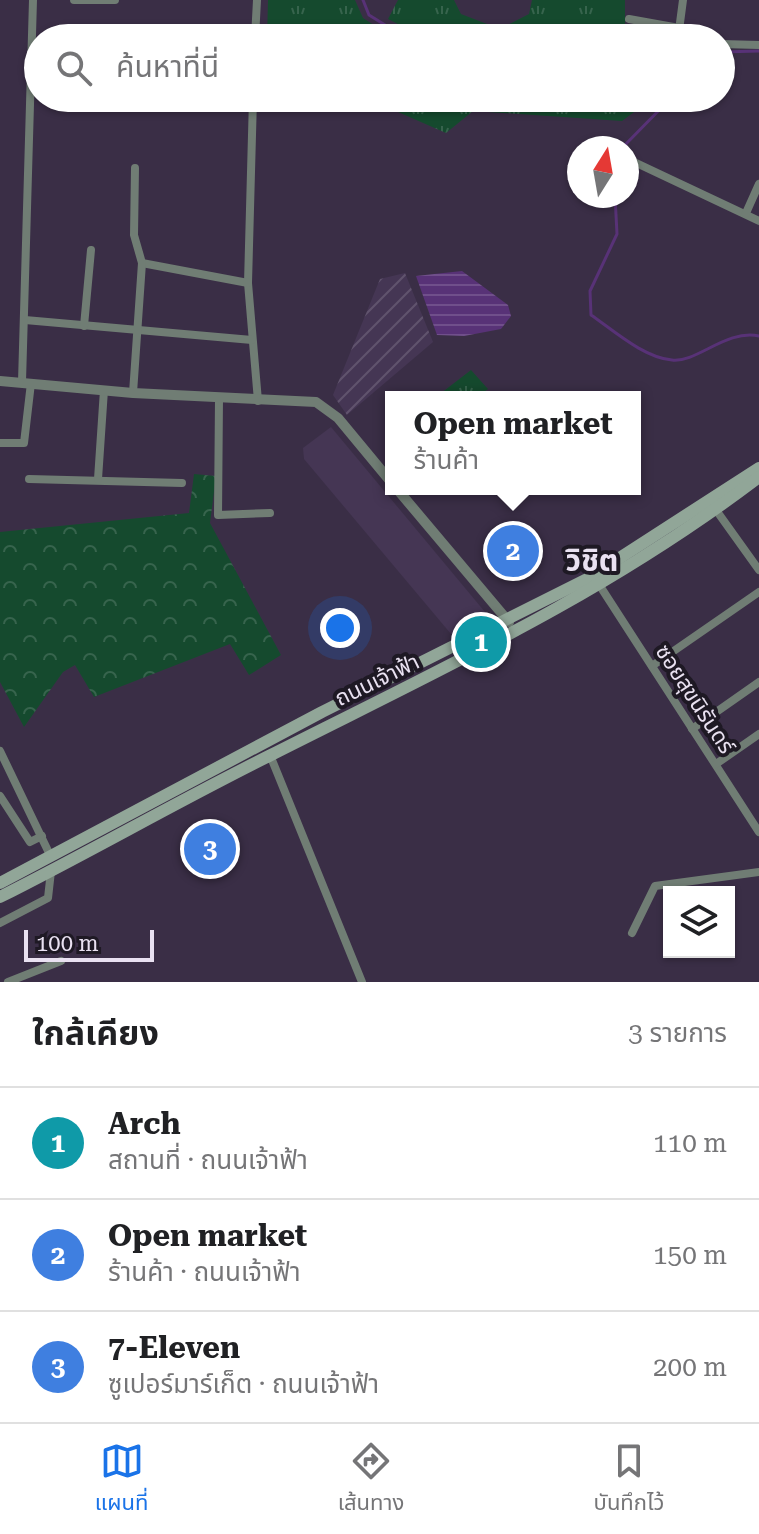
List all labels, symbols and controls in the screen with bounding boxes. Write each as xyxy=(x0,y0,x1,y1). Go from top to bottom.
search box xyxy=(24,24,735,112)
icon: search xyxy=(52,46,96,90)
text: ค้นหาที่นี่ xyxy=(116,49,219,84)
north arrow xyxy=(567,136,639,208)
popup xyxy=(385,391,641,495)
text: Open market xyxy=(413,406,613,441)
text: ร้านค้า xyxy=(413,445,479,475)
pin: 2 xyxy=(487,521,539,581)
district label: วิชิต xyxy=(565,543,619,578)
your location xyxy=(320,608,360,648)
pin: 1 xyxy=(455,612,507,672)
street label: ซอยสุขนิรันดร์ xyxy=(650,640,740,759)
street label: ถนนเจ้าฟ้า xyxy=(331,649,423,711)
pin: 3 xyxy=(184,819,236,879)
map controls xyxy=(663,886,735,958)
button: layers xyxy=(663,886,735,958)
scale bar xyxy=(24,926,154,962)
text: 100 m xyxy=(36,931,99,956)
text: ใกล้เคียง xyxy=(32,1013,159,1053)
text: 3 รายการ xyxy=(628,1018,727,1048)
text: Arch xyxy=(108,1106,180,1141)
text: 1 xyxy=(51,1128,65,1158)
text: 110 m xyxy=(653,1128,727,1158)
text: สถานที่ · ถนนเจ้าฟ้า xyxy=(108,1145,308,1175)
text: Open market xyxy=(108,1218,307,1253)
text: 2 xyxy=(51,1240,65,1270)
text: 150 m xyxy=(653,1240,727,1270)
text: ร้านค้า · ถนนเจ้าฟ้า xyxy=(108,1257,301,1287)
text: 7-Eleven xyxy=(108,1330,240,1365)
text: 3 xyxy=(51,1352,65,1382)
text: 200 m xyxy=(653,1352,727,1382)
text: ซูเปอร์มาร์เก็ต · ถนนเจ้าฟ้า xyxy=(108,1369,379,1399)
tab: แผนที่ xyxy=(95,1439,148,1520)
tab: เส้นทาง xyxy=(338,1439,404,1520)
tab: บันทึกไว้ xyxy=(594,1439,664,1520)

